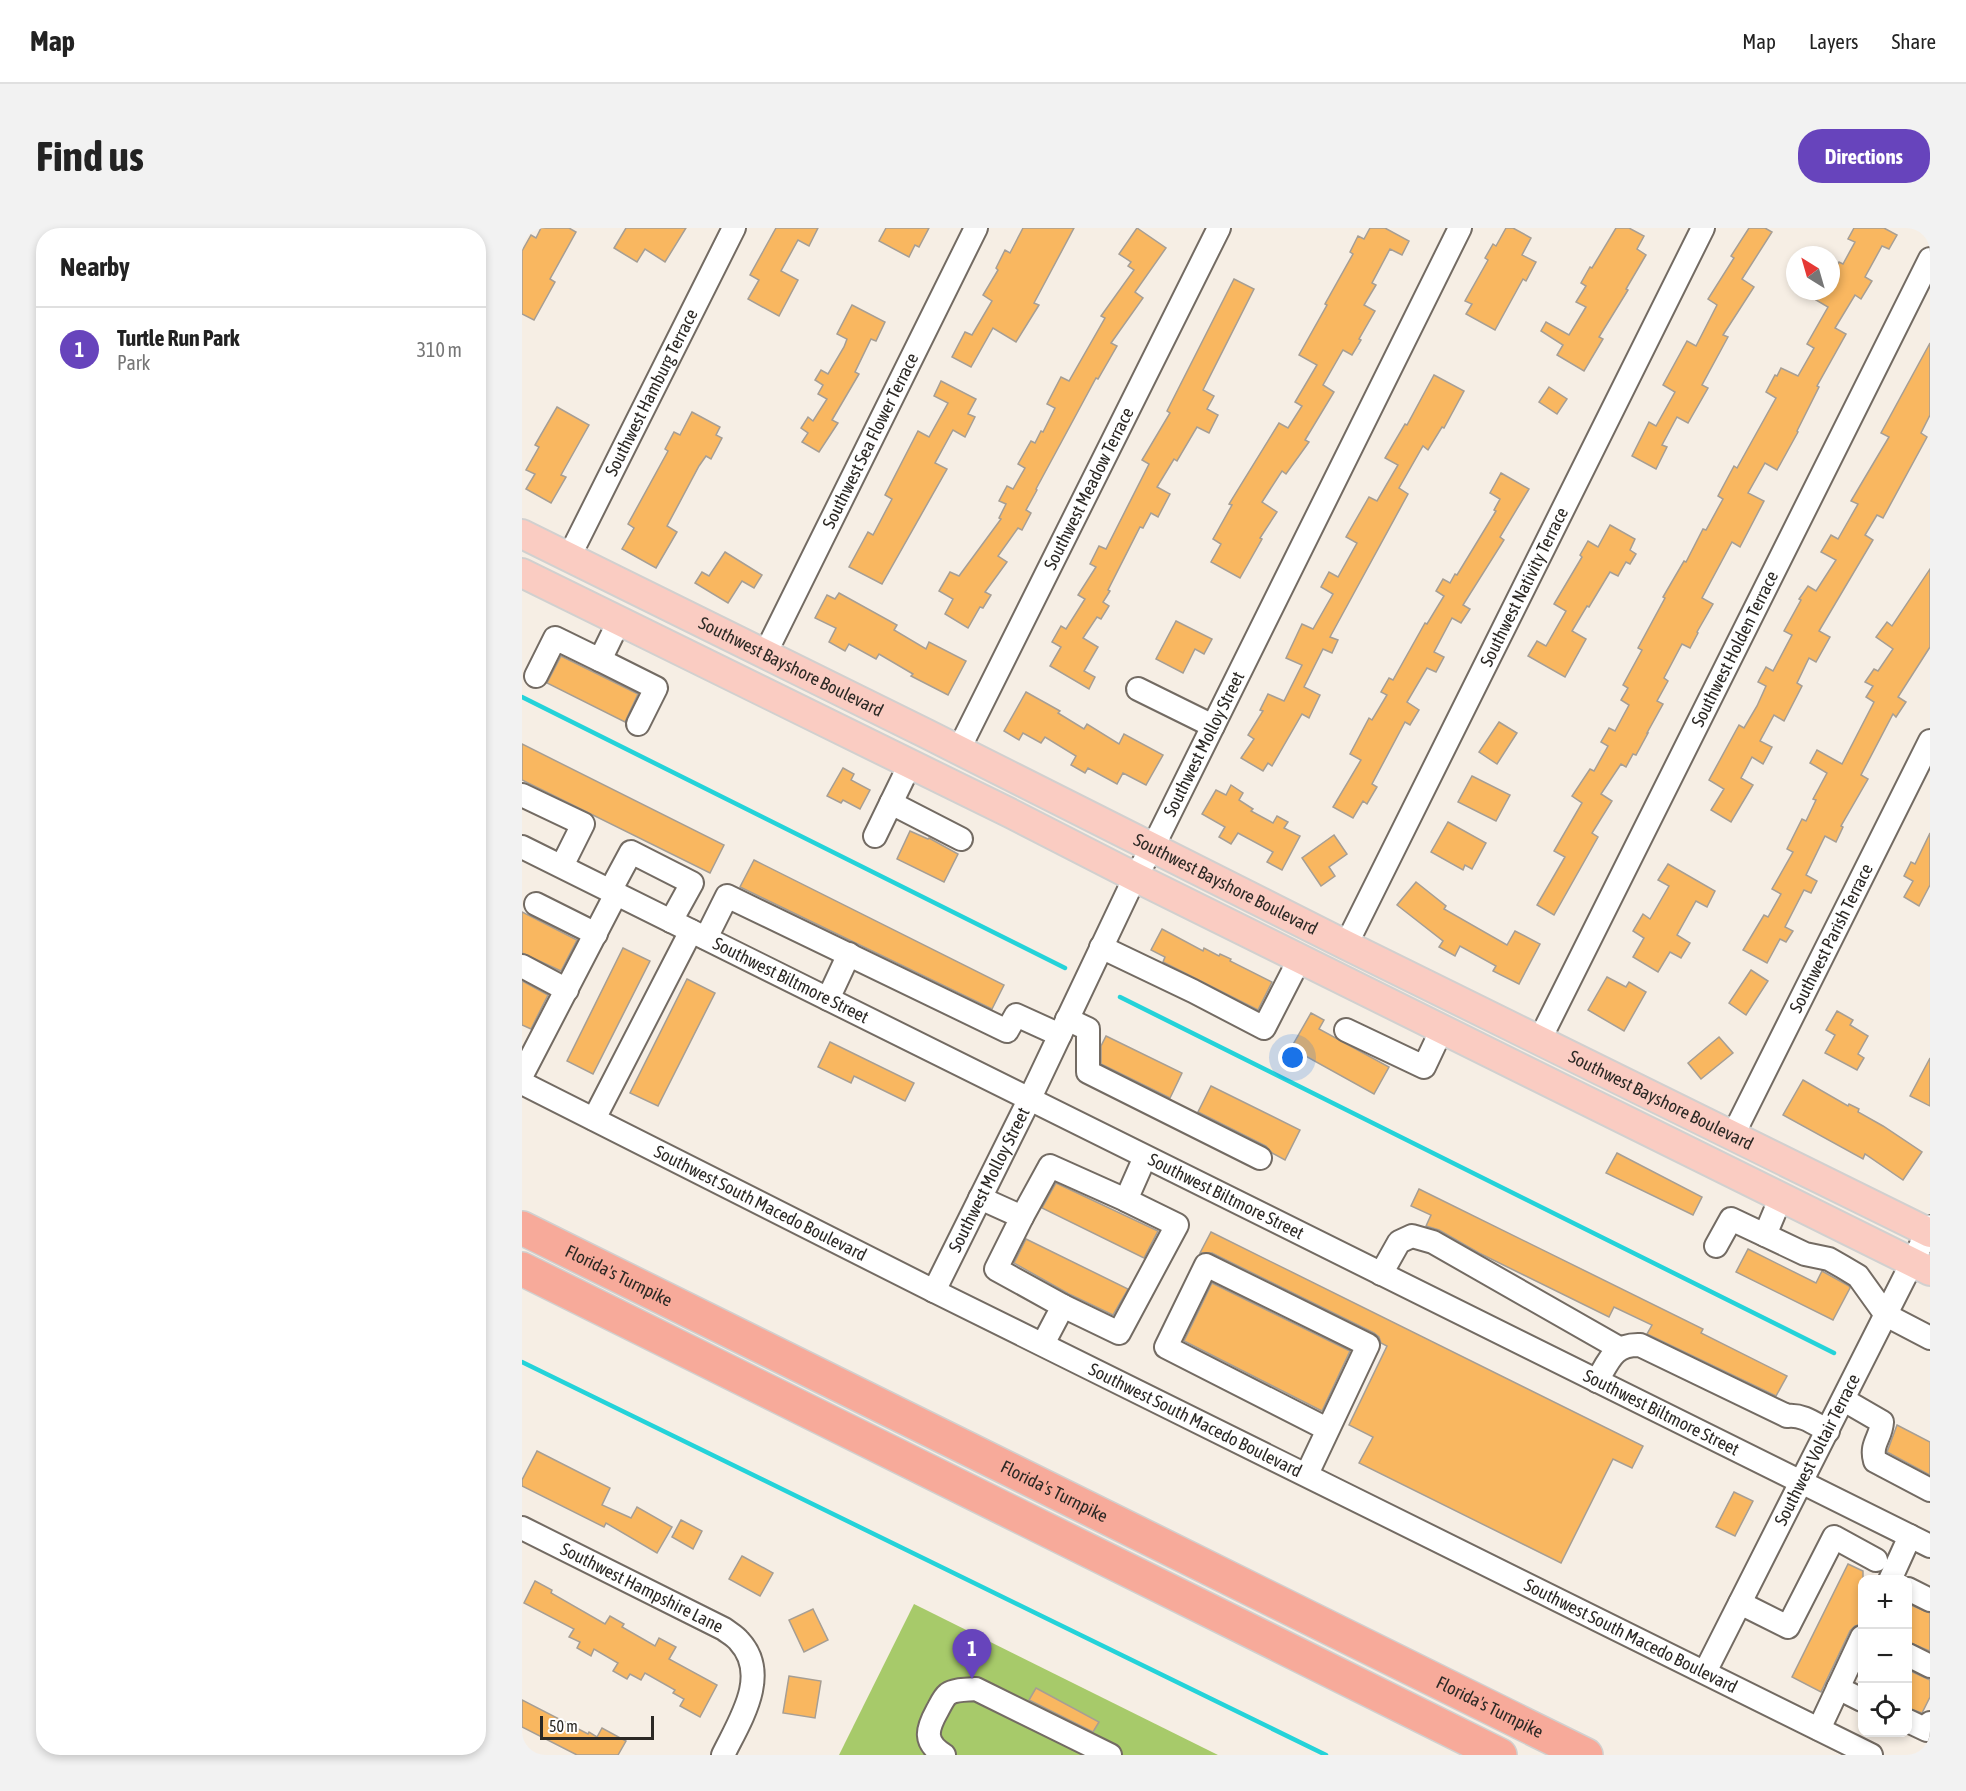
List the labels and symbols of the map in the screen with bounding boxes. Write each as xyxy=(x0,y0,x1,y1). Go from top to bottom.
north arrow xyxy=(1786,246,1840,300)
street label: Southwest Hamburg Terrace xyxy=(600,305,702,479)
street label: Southwest Sea Flower Terrace xyxy=(818,349,922,532)
street label: Southwest Meadow Terrace xyxy=(1039,404,1138,573)
street label: Southwest Nativity Terrace xyxy=(1475,504,1572,670)
street label: Southwest Holden Terrace xyxy=(1687,567,1782,730)
street label: Southwest Bayshore Boulevard xyxy=(696,612,887,721)
street label: Southwest Molloy Street xyxy=(1159,668,1248,820)
street label: Southwest Bayshore Boulevard xyxy=(1130,829,1321,939)
street label: Southwest Parish Terrace xyxy=(1785,860,1877,1016)
street label: Southwest Biltmore Street xyxy=(710,933,872,1027)
your location xyxy=(1278,1043,1307,1072)
street label: Southwest Bayshore Boulevard xyxy=(1565,1046,1757,1154)
street label: Southwest Molloy Street xyxy=(944,1104,1034,1256)
street label: Southwest South Macedo Boulevard xyxy=(651,1141,870,1265)
street label: Southwest Biltmore Street xyxy=(1145,1149,1308,1243)
street label: Florida's Turnpike xyxy=(562,1240,676,1311)
street label: Southwest South Macedo Boulevard xyxy=(1085,1358,1305,1481)
street label: Southwest Biltmore Street xyxy=(1580,1365,1743,1460)
street label: Southwest Voltair Terrace xyxy=(1770,1370,1864,1529)
street label: Florida's Turnpike xyxy=(998,1456,1111,1526)
street label: Southwest Hampshire Lane xyxy=(557,1538,727,1637)
street label: Southwest South Macedo Boulevard xyxy=(1521,1574,1741,1697)
pin: 1 xyxy=(952,1630,992,1679)
street label: Florida's Turnpike xyxy=(1433,1672,1547,1742)
scale bar xyxy=(540,1713,654,1740)

